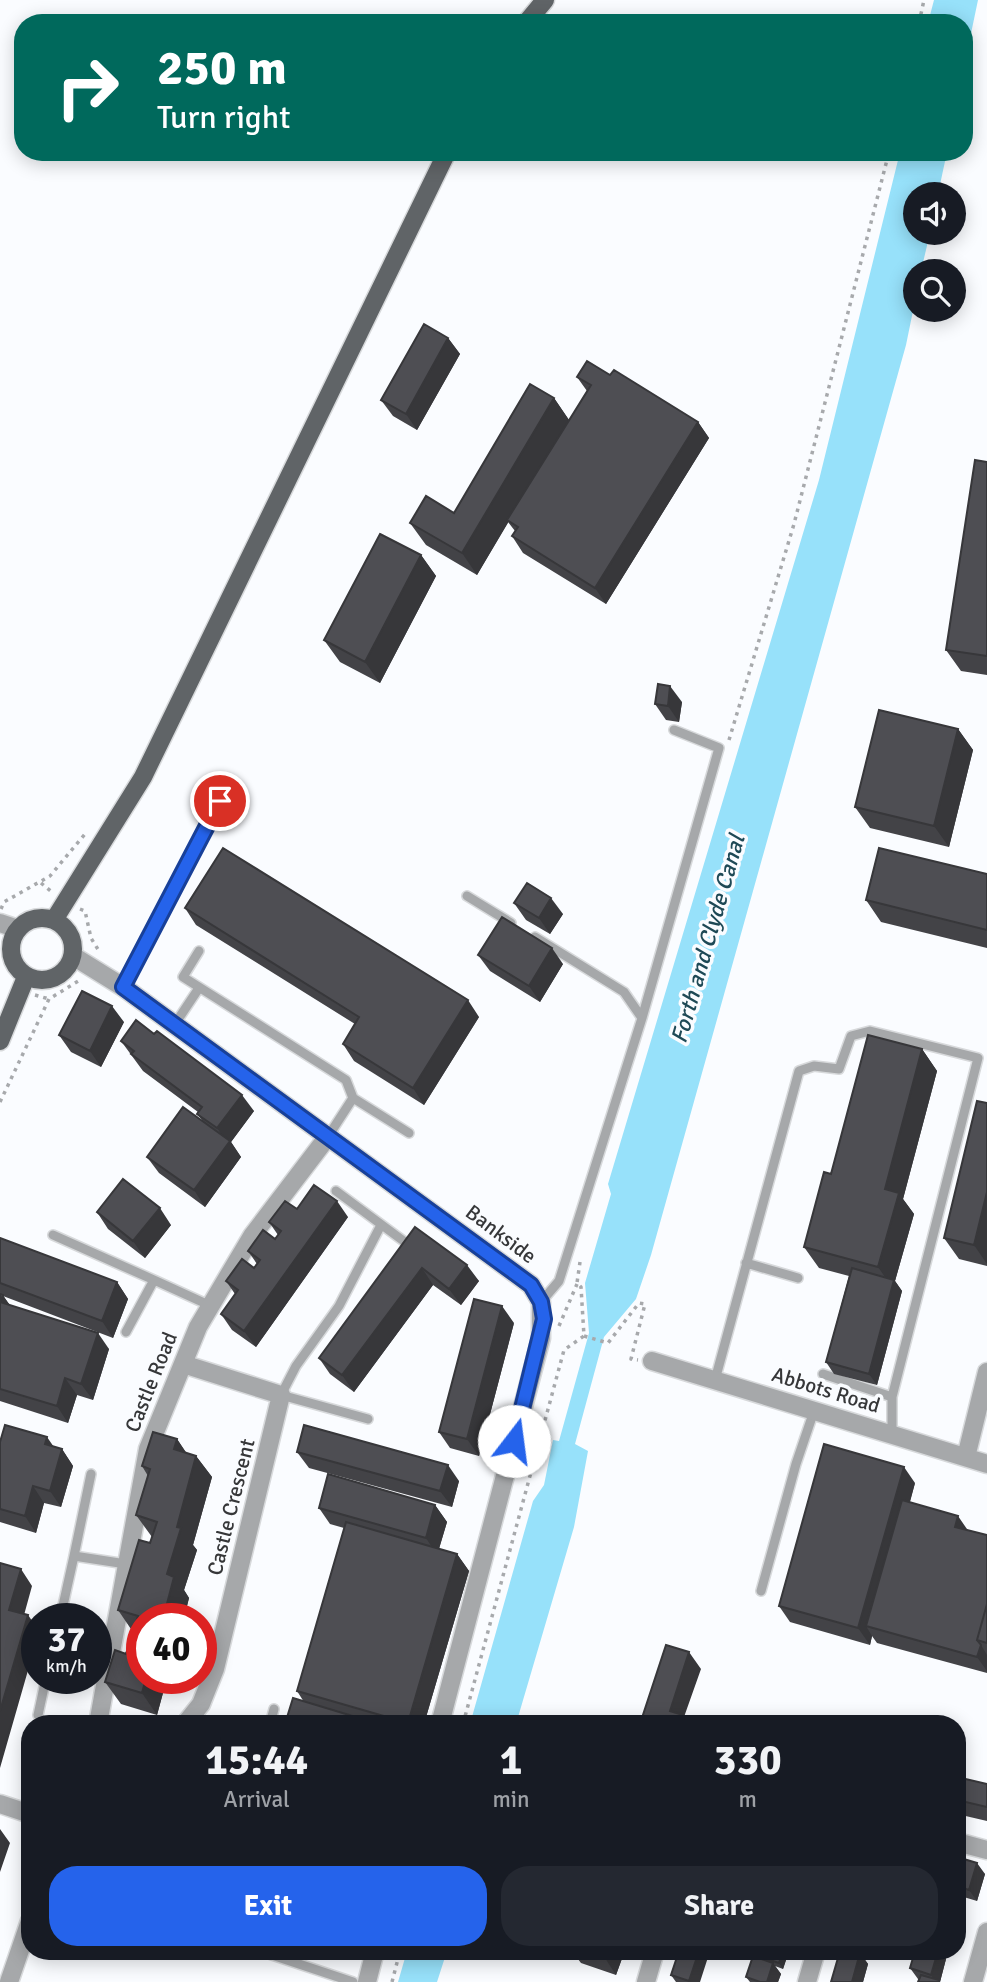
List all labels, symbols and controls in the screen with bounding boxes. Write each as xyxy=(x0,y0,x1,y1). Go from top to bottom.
text: 250 m xyxy=(157,38,287,98)
icon: right xyxy=(42,42,133,133)
text: Turn right xyxy=(157,98,290,137)
map controls xyxy=(903,182,966,322)
button: sound xyxy=(903,182,966,245)
button: search xyxy=(903,259,966,322)
pin xyxy=(190,771,250,831)
icon: arrive xyxy=(201,782,239,820)
water label: Forth and Clyde Canal xyxy=(664,829,752,1047)
street label: Bankside xyxy=(460,1199,542,1269)
street label: Castle Road xyxy=(119,1328,183,1436)
street label: Abbots Road xyxy=(769,1361,883,1419)
position arrow xyxy=(477,1404,551,1478)
street label: Castle Crescent xyxy=(201,1436,261,1578)
speed limit sign: 40 xyxy=(126,1603,217,1694)
text: 37 xyxy=(48,1618,85,1661)
text: km/h xyxy=(46,1655,87,1677)
text: 15:44 xyxy=(205,1735,308,1786)
text: 1 xyxy=(500,1735,522,1786)
text: 330 xyxy=(714,1735,782,1786)
text: Arrival xyxy=(224,1785,290,1814)
text: min xyxy=(492,1785,530,1814)
text: m xyxy=(739,1785,757,1814)
button: Exit xyxy=(49,1866,487,1946)
button: Share xyxy=(501,1866,938,1946)

